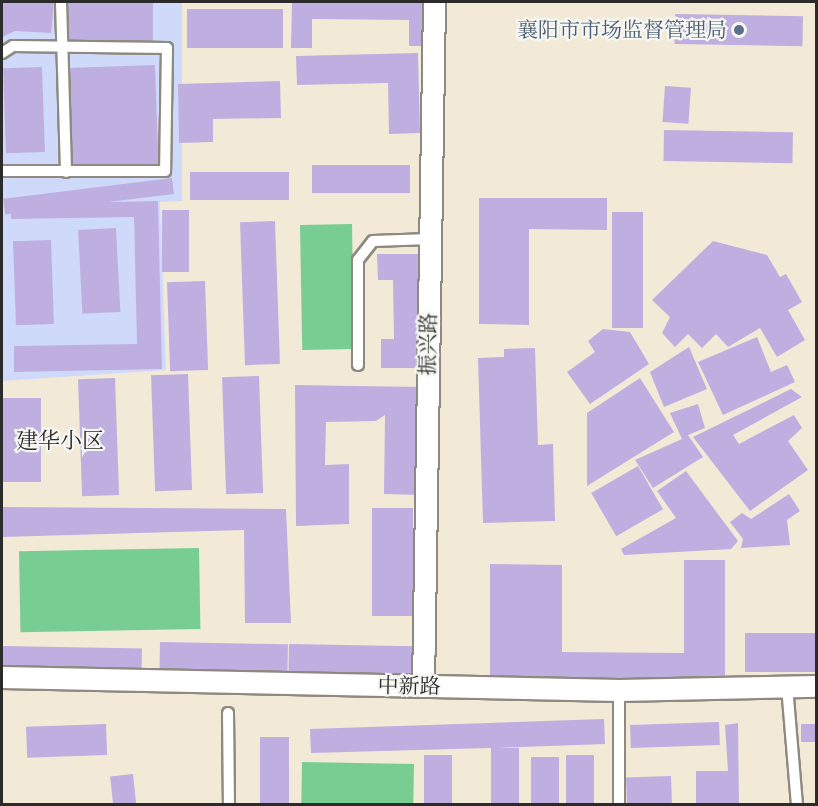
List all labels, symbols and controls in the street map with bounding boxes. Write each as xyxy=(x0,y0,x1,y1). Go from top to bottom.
place label: 襄阳市市场监督管理局 xyxy=(517,17,727,43)
marker: 襄阳市市场监督管理局 xyxy=(732,23,746,37)
street label: 振兴路 xyxy=(415,312,441,376)
district label: 建华小区 xyxy=(16,428,104,454)
street label: 中新路 xyxy=(377,673,441,699)

